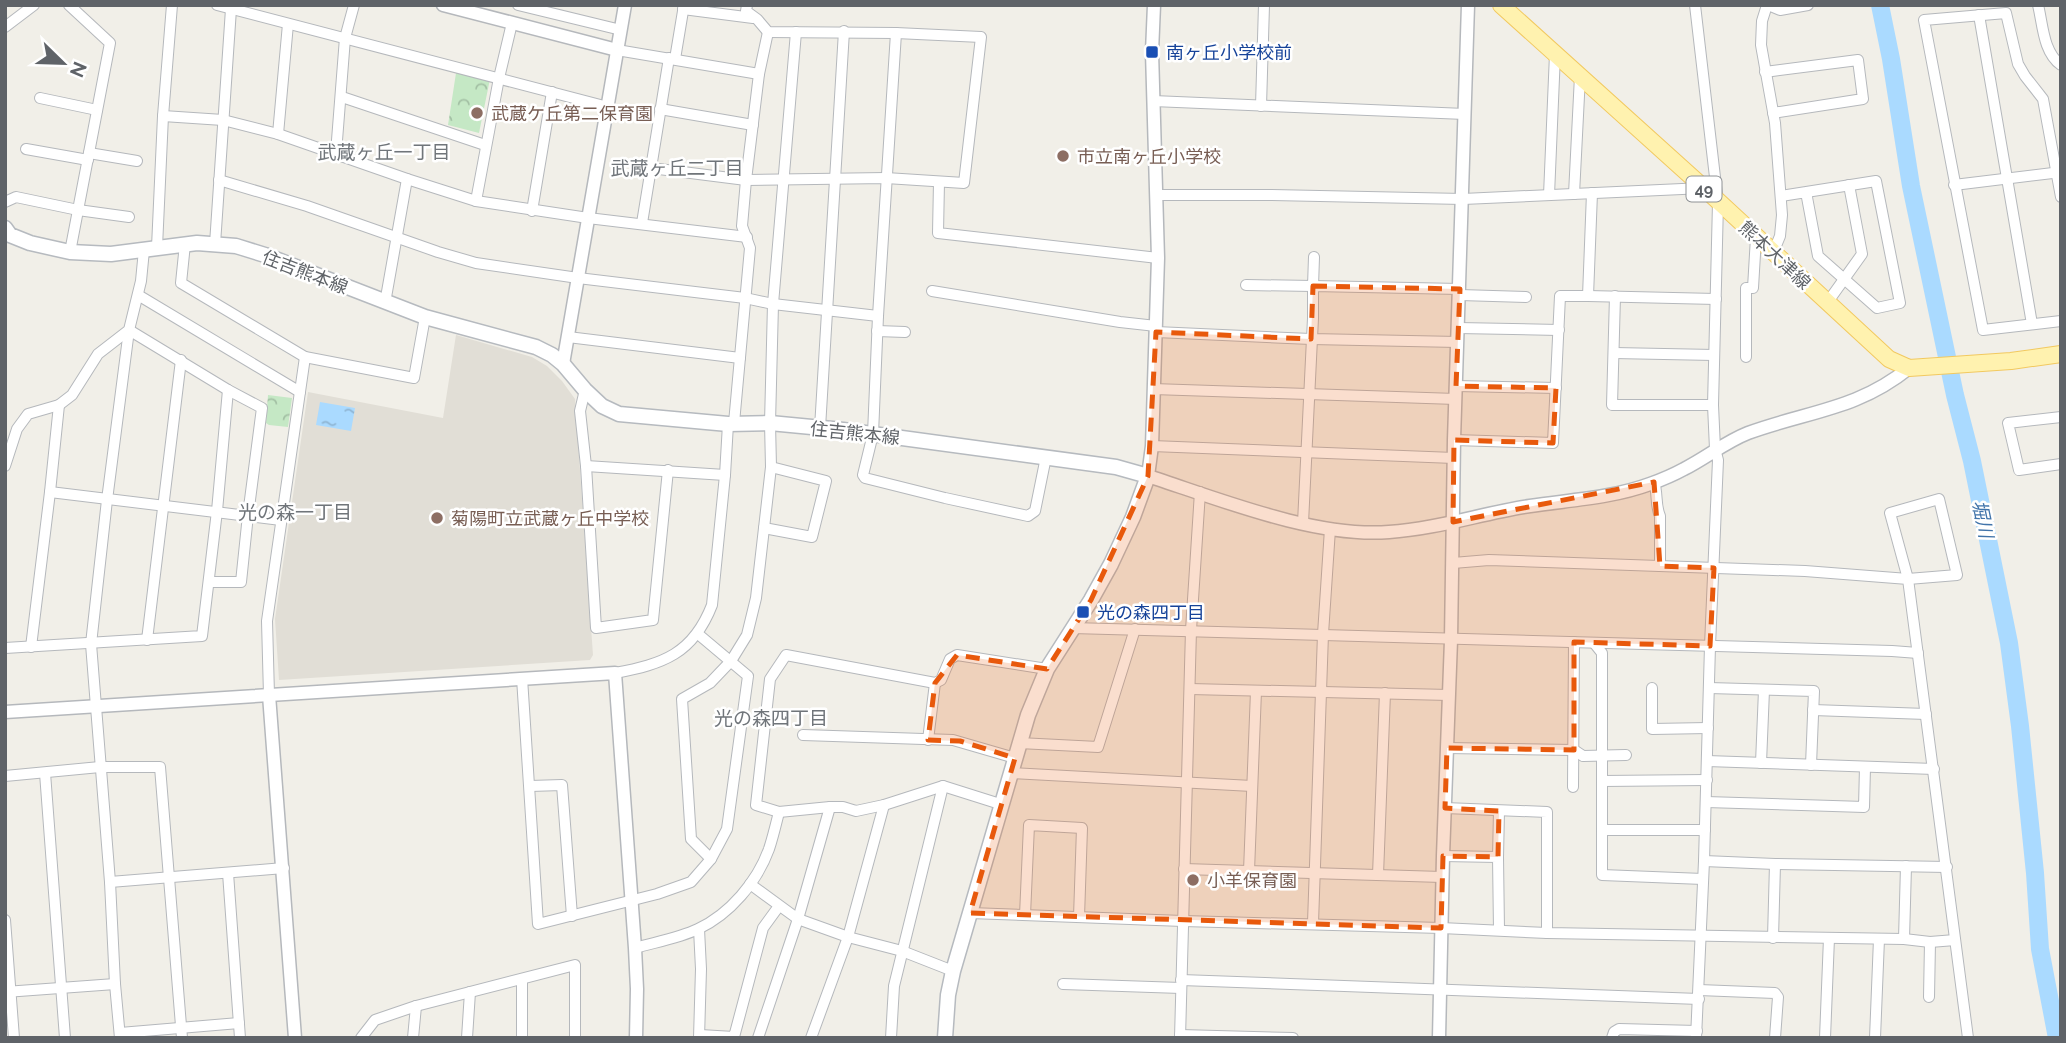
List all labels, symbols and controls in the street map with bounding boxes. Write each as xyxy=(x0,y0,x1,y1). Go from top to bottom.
north arrow xyxy=(28,28,98,98)
place label: 南ヶ丘小学校前 xyxy=(1166,42,1292,63)
marker: 南ヶ丘小学校前 xyxy=(1144,44,1160,60)
text: N xyxy=(66,59,92,81)
place label: 武蔵ケ丘第二保育園 xyxy=(491,103,653,124)
marker: 武蔵ケ丘第二保育園 xyxy=(469,105,485,121)
district label: 武蔵ヶ丘一丁目 xyxy=(317,141,451,163)
place label: 市立南ヶ丘小学校 xyxy=(1077,146,1221,167)
marker: 市立南ヶ丘小学校 xyxy=(1055,148,1071,164)
district label: 武蔵ヶ丘二丁目 xyxy=(610,157,744,179)
road number: 49 xyxy=(1686,176,1722,202)
street label: 熊本大津線 xyxy=(1735,217,1815,293)
street label: 住吉熊本線 xyxy=(259,246,351,298)
street label: 住吉熊本線 xyxy=(809,418,901,448)
water label: 堀川 xyxy=(1968,498,1998,542)
district label: 光の森一丁目 xyxy=(238,501,352,523)
place label: 菊陽町立武蔵ヶ丘中学校 xyxy=(451,508,649,529)
marker: 菊陽町立武蔵ヶ丘中学校 xyxy=(429,510,445,526)
place label: 光の森四丁目 xyxy=(1097,602,1205,623)
marker: 光の森四丁目 xyxy=(1075,604,1091,620)
district label: 光の森四丁目 xyxy=(714,707,828,729)
place label: 小羊保育園 xyxy=(1207,870,1297,891)
marker: 小羊保育園 xyxy=(1185,872,1201,888)

